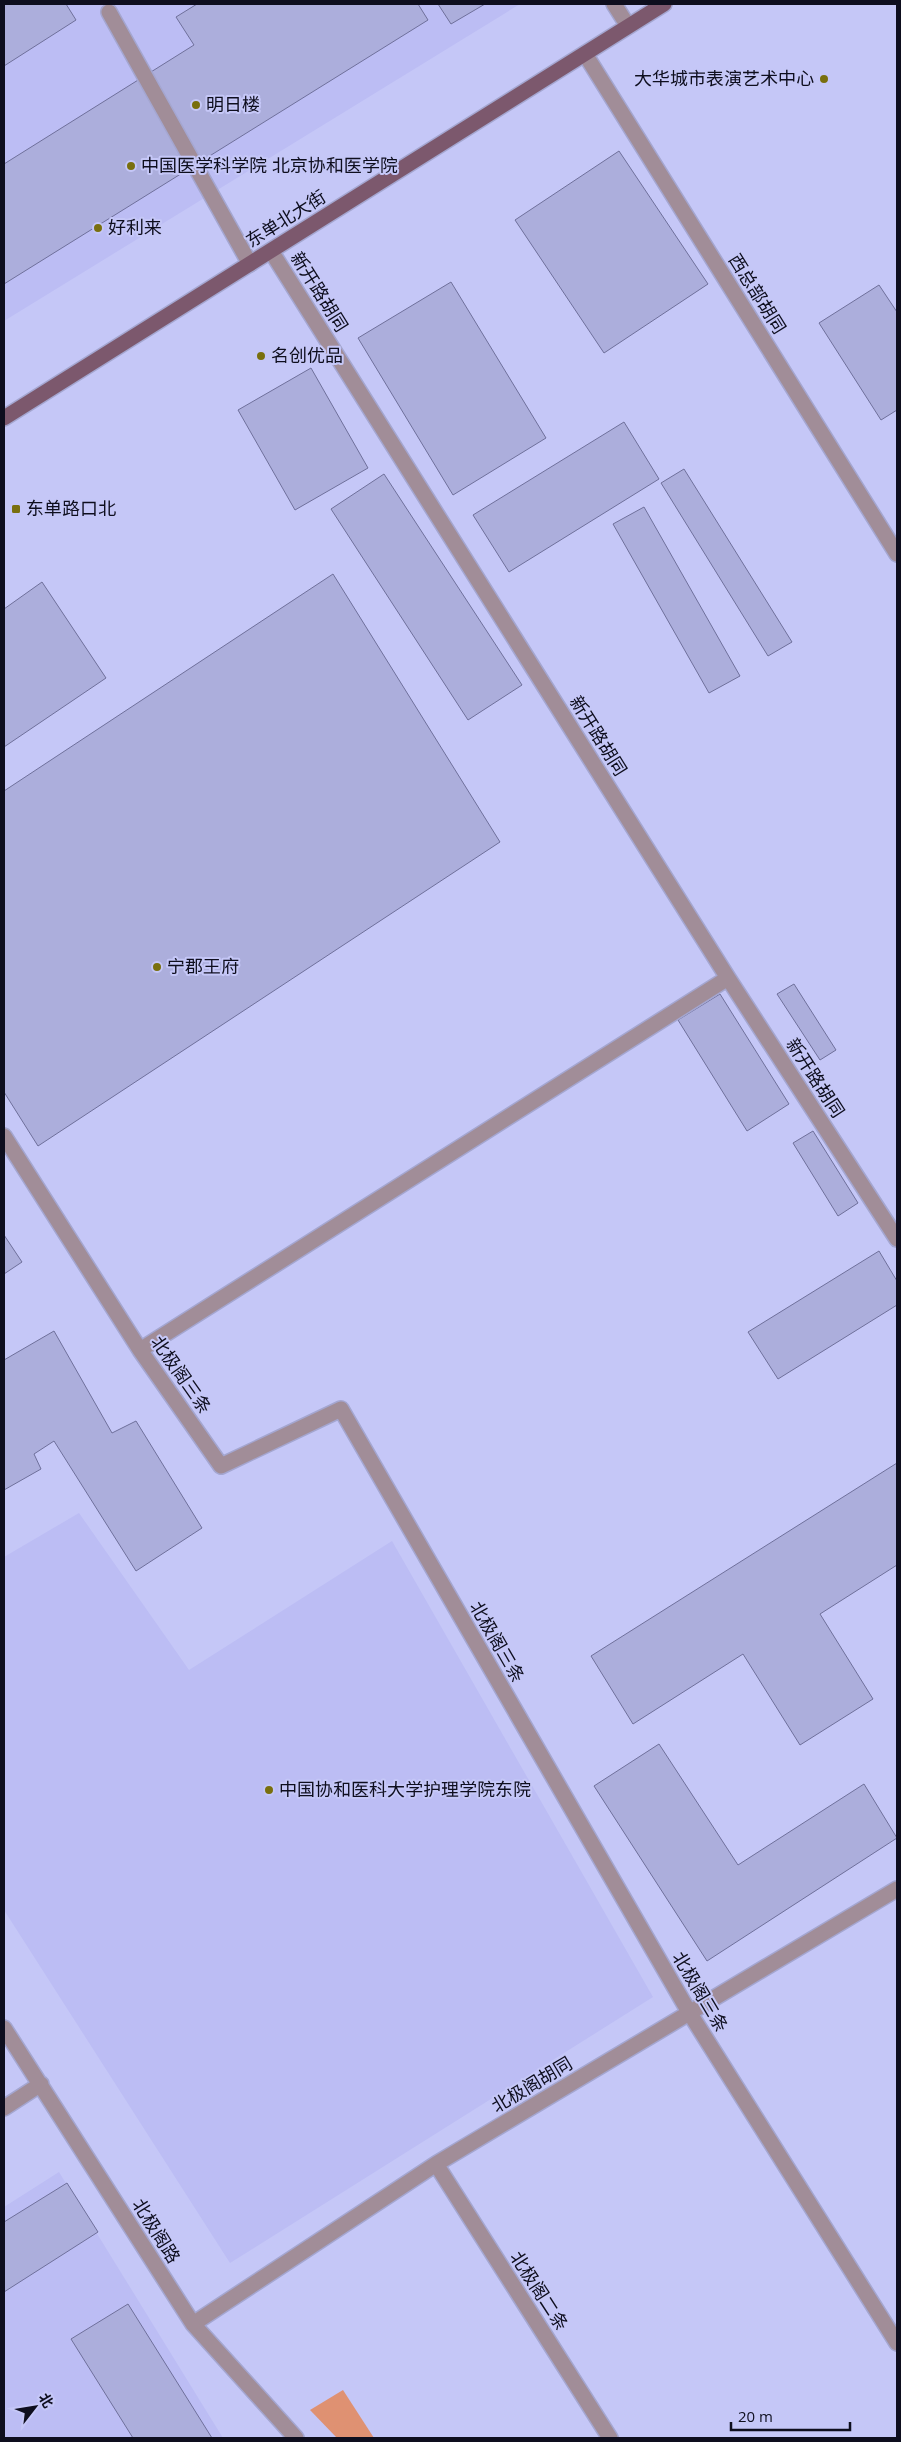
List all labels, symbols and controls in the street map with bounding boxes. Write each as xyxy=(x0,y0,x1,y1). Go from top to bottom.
place label: 大华城市表演艺术中心 xyxy=(634,66,814,90)
marker: 大华城市表演艺术中心 xyxy=(818,73,830,85)
place label: 明日楼 xyxy=(206,92,260,116)
marker: 明日楼 xyxy=(190,99,202,111)
place label: 中国医学科学院 北京协和医学院 xyxy=(141,153,398,177)
marker: 中国医学科学院 北京协和医学院 xyxy=(125,160,137,172)
street label: 东单北大街 xyxy=(241,184,330,252)
place label: 好利来 xyxy=(108,215,162,239)
marker: 好利来 xyxy=(92,222,104,234)
street label: 新开路胡同 xyxy=(286,247,354,336)
street label: 西总部胡同 xyxy=(724,249,792,338)
place label: 名创优品 xyxy=(271,343,343,367)
marker: 名创优品 xyxy=(255,350,267,362)
place label: 东单路口北 xyxy=(26,496,116,520)
marker: 东单路口北 xyxy=(10,503,22,515)
street label: 新开路胡同 xyxy=(565,691,633,780)
place label: 宁郡王府 xyxy=(167,954,239,978)
marker: 宁郡王府 xyxy=(151,961,163,973)
street label: 新开路胡同 xyxy=(781,1033,850,1122)
street label: 北极阁三条 xyxy=(146,1331,217,1418)
street label: 北极阁三条 xyxy=(465,1597,531,1686)
place label: 中国协和医科大学护理学院东院 xyxy=(279,1777,531,1801)
marker: 中国协和医科大学护理学院东院 xyxy=(263,1784,275,1796)
street label: 北极阁三条 xyxy=(667,1947,734,2036)
street label: 北极阁胡同 xyxy=(487,2051,576,2118)
street label: 北极阁路 xyxy=(128,2194,186,2267)
street label: 北极阁二条 xyxy=(505,2246,574,2335)
north arrow xyxy=(10,2382,60,2432)
text: 北 xyxy=(35,2389,58,2411)
scale bar xyxy=(731,2400,850,2432)
text: 20 m xyxy=(738,2406,773,2426)

